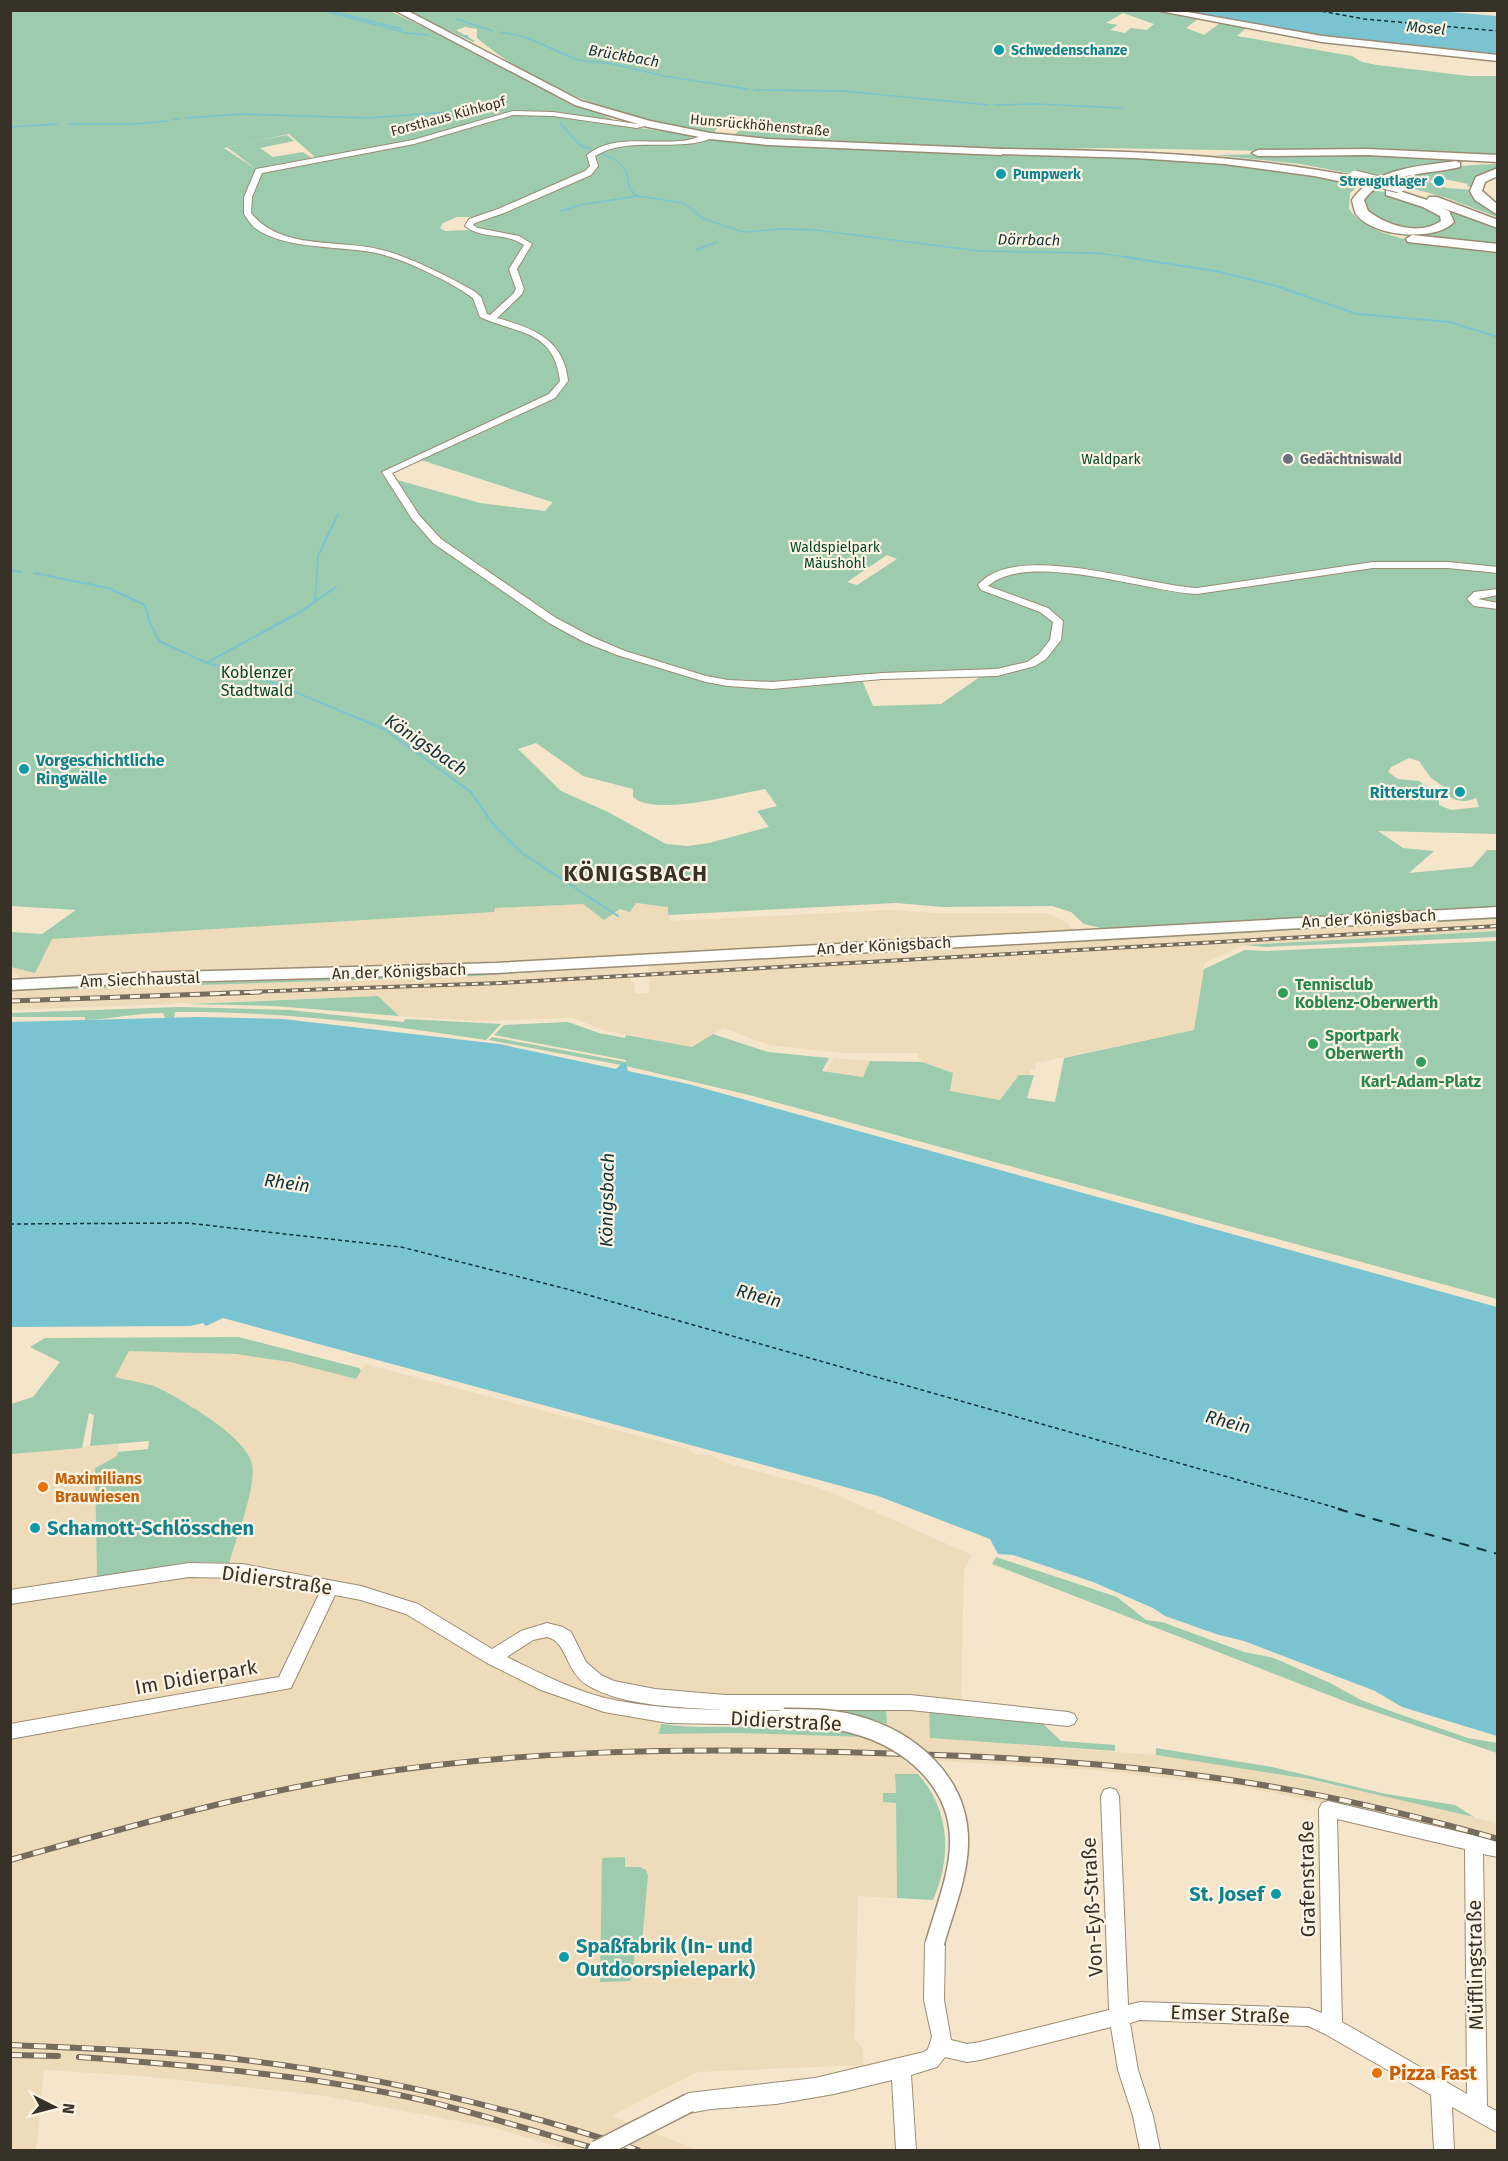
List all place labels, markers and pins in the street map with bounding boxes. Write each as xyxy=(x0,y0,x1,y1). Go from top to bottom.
place label: Schwedenschanze xyxy=(1011,42,1128,59)
marker: Schwedenschanze xyxy=(992,43,1006,57)
place label: Pumpwerk xyxy=(1013,166,1081,183)
marker: Pumpwerk xyxy=(994,167,1008,181)
place label: Streugutlager xyxy=(1339,173,1427,190)
marker: Streugutlager xyxy=(1432,174,1446,188)
place label: Gedächtniswald xyxy=(1300,451,1402,468)
marker: Gedächtniswald xyxy=(1281,452,1295,466)
place label: Vorgeschichtliche Ringwälle xyxy=(35,751,165,788)
marker: Vorgeschichtliche Ringwälle xyxy=(17,762,31,776)
place label: Rittersturz xyxy=(1370,783,1449,802)
marker: Rittersturz xyxy=(1453,785,1467,799)
place label: Tennisclub Koblenz-Oberwerth xyxy=(1295,975,1438,1012)
marker: Tennisclub Koblenz-Oberwerth xyxy=(1276,986,1290,1000)
place label: Sportpark Oberwerth xyxy=(1325,1026,1404,1063)
marker: Sportpark Oberwerth xyxy=(1306,1037,1320,1051)
marker: Karl-Adam-Platz xyxy=(1414,1055,1428,1069)
place label: Karl-Adam-Platz xyxy=(1361,1072,1482,1091)
place label: Maximilians Brauwiesen xyxy=(55,1469,142,1506)
marker: Maximilians Brauwiesen xyxy=(36,1480,50,1494)
place label: Schamott-Schlösschen xyxy=(47,1516,254,1540)
marker: Schamott-Schlösschen xyxy=(28,1521,42,1535)
place label: St. Josef xyxy=(1189,1882,1266,1906)
marker: St. Josef xyxy=(1269,1887,1283,1901)
place label: Spaßfabrik (In- und Outdoorspielepark) xyxy=(576,1934,756,1981)
marker: Spaßfabrik (In- und Outdoorspielepark) xyxy=(557,1950,571,1964)
place label: Pizza Fast xyxy=(1389,2061,1477,2085)
marker: Pizza Fast xyxy=(1370,2066,1384,2080)

